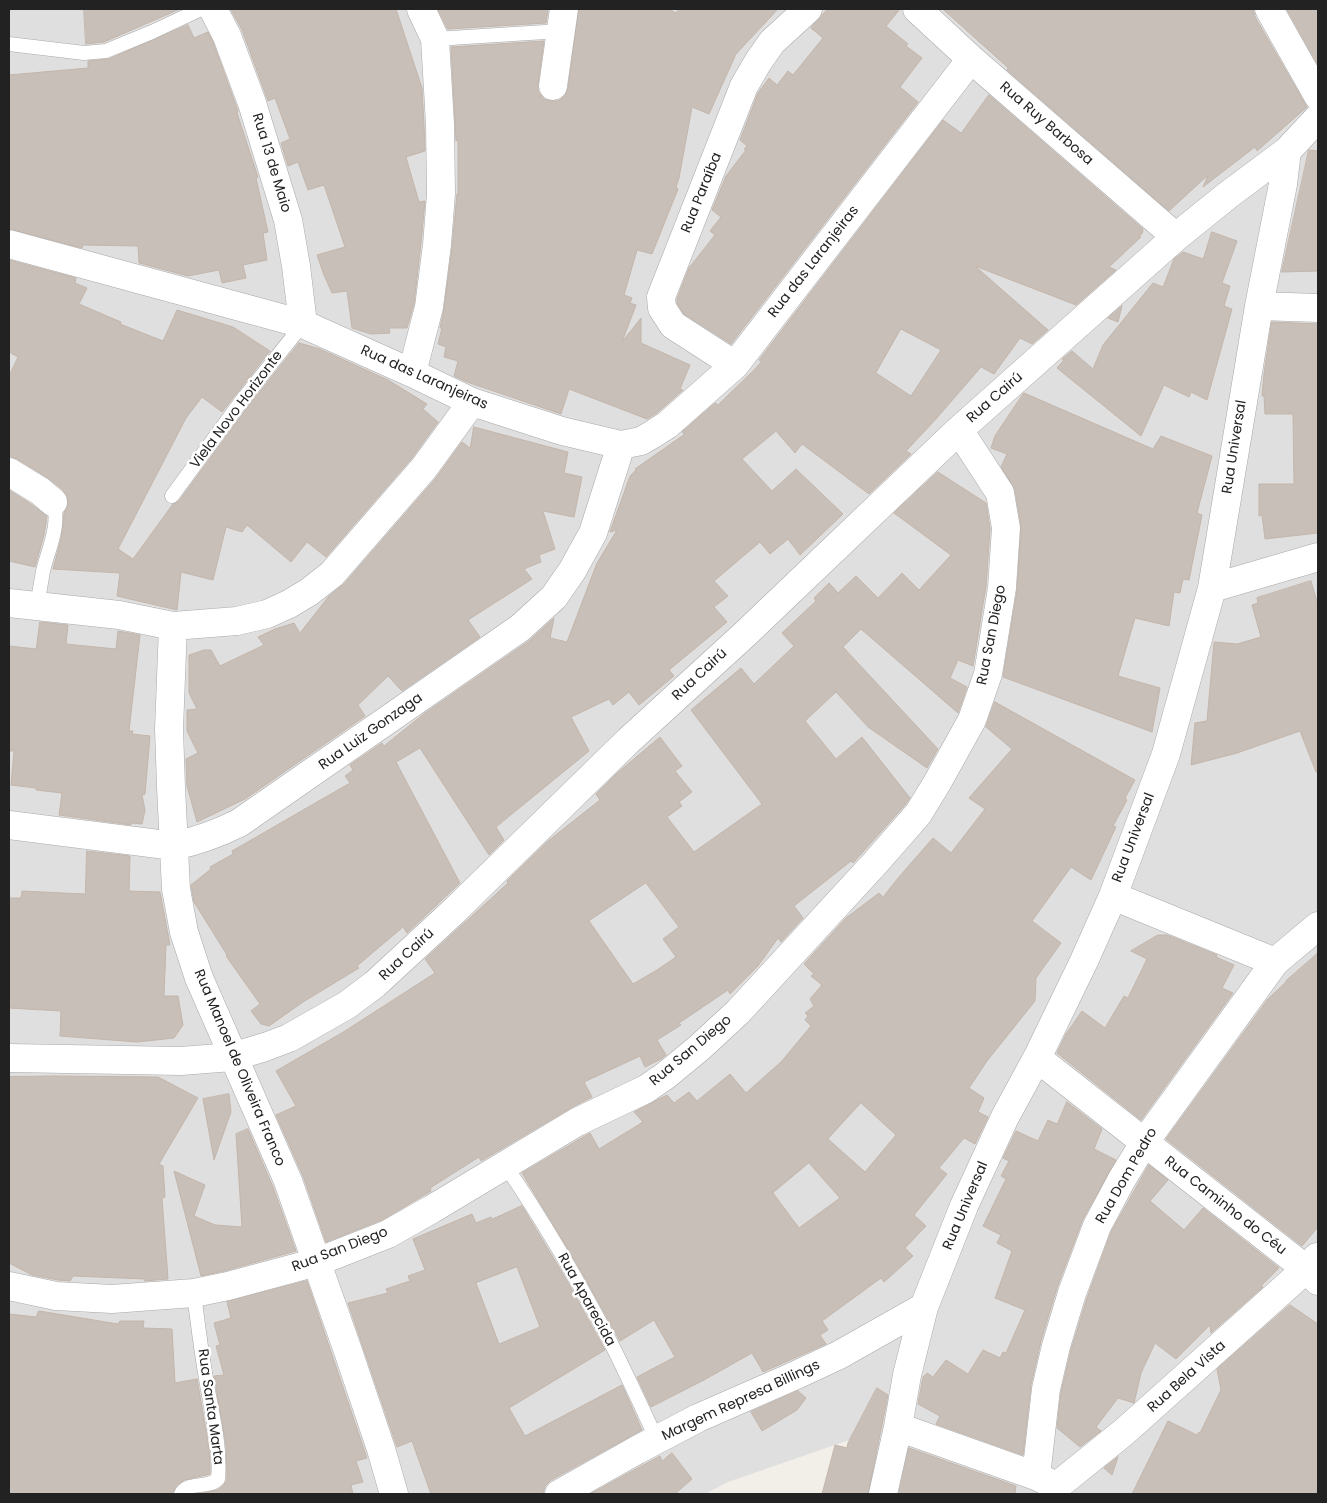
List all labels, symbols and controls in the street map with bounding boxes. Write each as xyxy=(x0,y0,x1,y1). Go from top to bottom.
street label: Rua Ruy Barbosa xyxy=(996,79,1096,169)
street label: Rua 13 de Maio xyxy=(248,111,294,215)
street label: Rua Paraíba xyxy=(678,150,726,236)
street label: Rua das Laranjeiras xyxy=(765,203,863,321)
street label: Rua das Laranjeiras xyxy=(358,342,490,414)
street label: Viela Novo Horizonte xyxy=(187,348,287,472)
street label: Rua Cairú xyxy=(964,369,1026,427)
street label: Rua Universal xyxy=(1219,399,1251,495)
street label: Rua San Diego xyxy=(974,584,1010,686)
street label: Rua Cairú xyxy=(669,645,731,705)
street label: Rua Luiz Gonzaga xyxy=(316,690,426,774)
street label: Rua Universal xyxy=(1109,791,1159,885)
street label: Rua Cairú xyxy=(376,925,438,985)
street label: Rua Manoel de Oliveira Franco xyxy=(190,967,288,1169)
street label: Rua San Diego xyxy=(647,1012,735,1090)
street label: Rua Dom Pedro xyxy=(1093,1125,1161,1227)
street label: Rua Caminho do Céu xyxy=(1161,1153,1289,1259)
street label: Rua Universal xyxy=(940,1159,992,1253)
street label: Rua San Diego xyxy=(290,1224,390,1276)
street label: Rua Aparecida xyxy=(553,1251,619,1349)
street label: Rua Bela Vista xyxy=(1144,1338,1230,1416)
street label: Rua Santa Marta xyxy=(194,1348,226,1466)
street label: Margem Represa Billings xyxy=(659,1357,823,1445)

